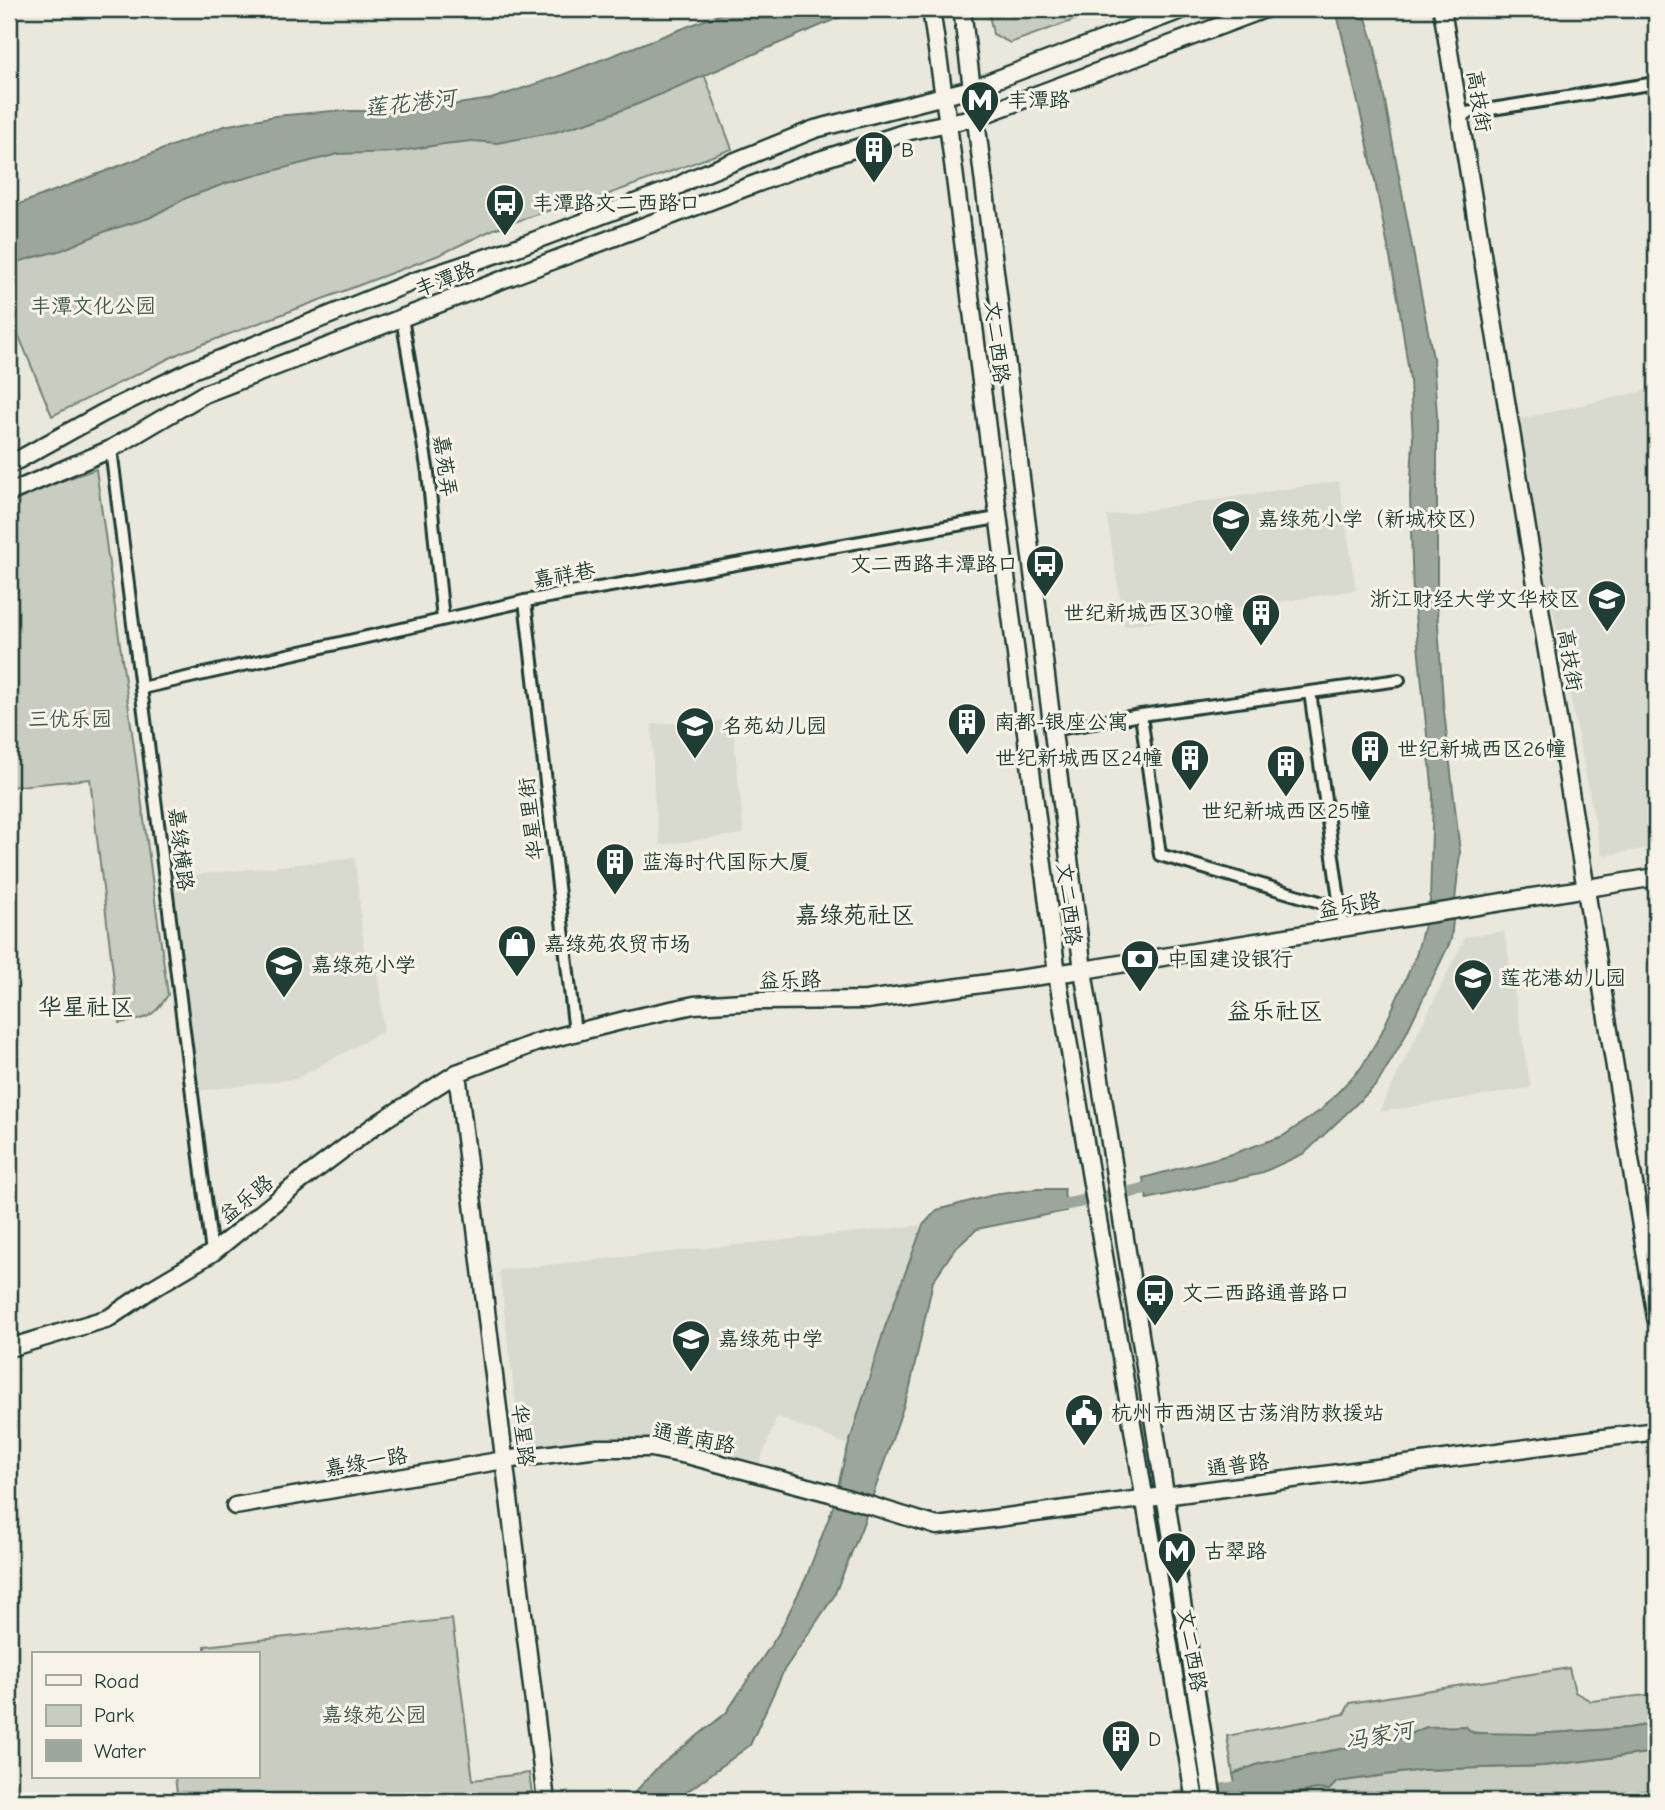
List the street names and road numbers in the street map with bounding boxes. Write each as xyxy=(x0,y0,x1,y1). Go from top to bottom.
street label: 高技街 xyxy=(1462,68,1496,134)
street label: 丰潭路 xyxy=(411,257,479,301)
street label: 文二西路 xyxy=(980,299,1014,385)
street label: 嘉苑弄 xyxy=(429,433,461,499)
street label: 嘉祥巷 xyxy=(531,558,597,592)
street label: 高技街 xyxy=(1553,627,1587,693)
street label: 华星里街 xyxy=(514,776,548,862)
street label: 嘉绿横路 xyxy=(164,806,198,892)
street label: 文二西路 xyxy=(1052,861,1086,947)
street label: 益乐路 xyxy=(1316,888,1382,922)
street label: 益乐路 xyxy=(758,967,822,993)
street label: 益乐路 xyxy=(214,1170,278,1228)
street label: 华星路 xyxy=(507,1402,539,1468)
street label: 通普南路 xyxy=(650,1418,738,1458)
street label: 嘉绿一路 xyxy=(323,1443,409,1481)
street label: 通普路 xyxy=(1205,1449,1271,1481)
street label: 文二西路 xyxy=(1173,1607,1211,1693)

